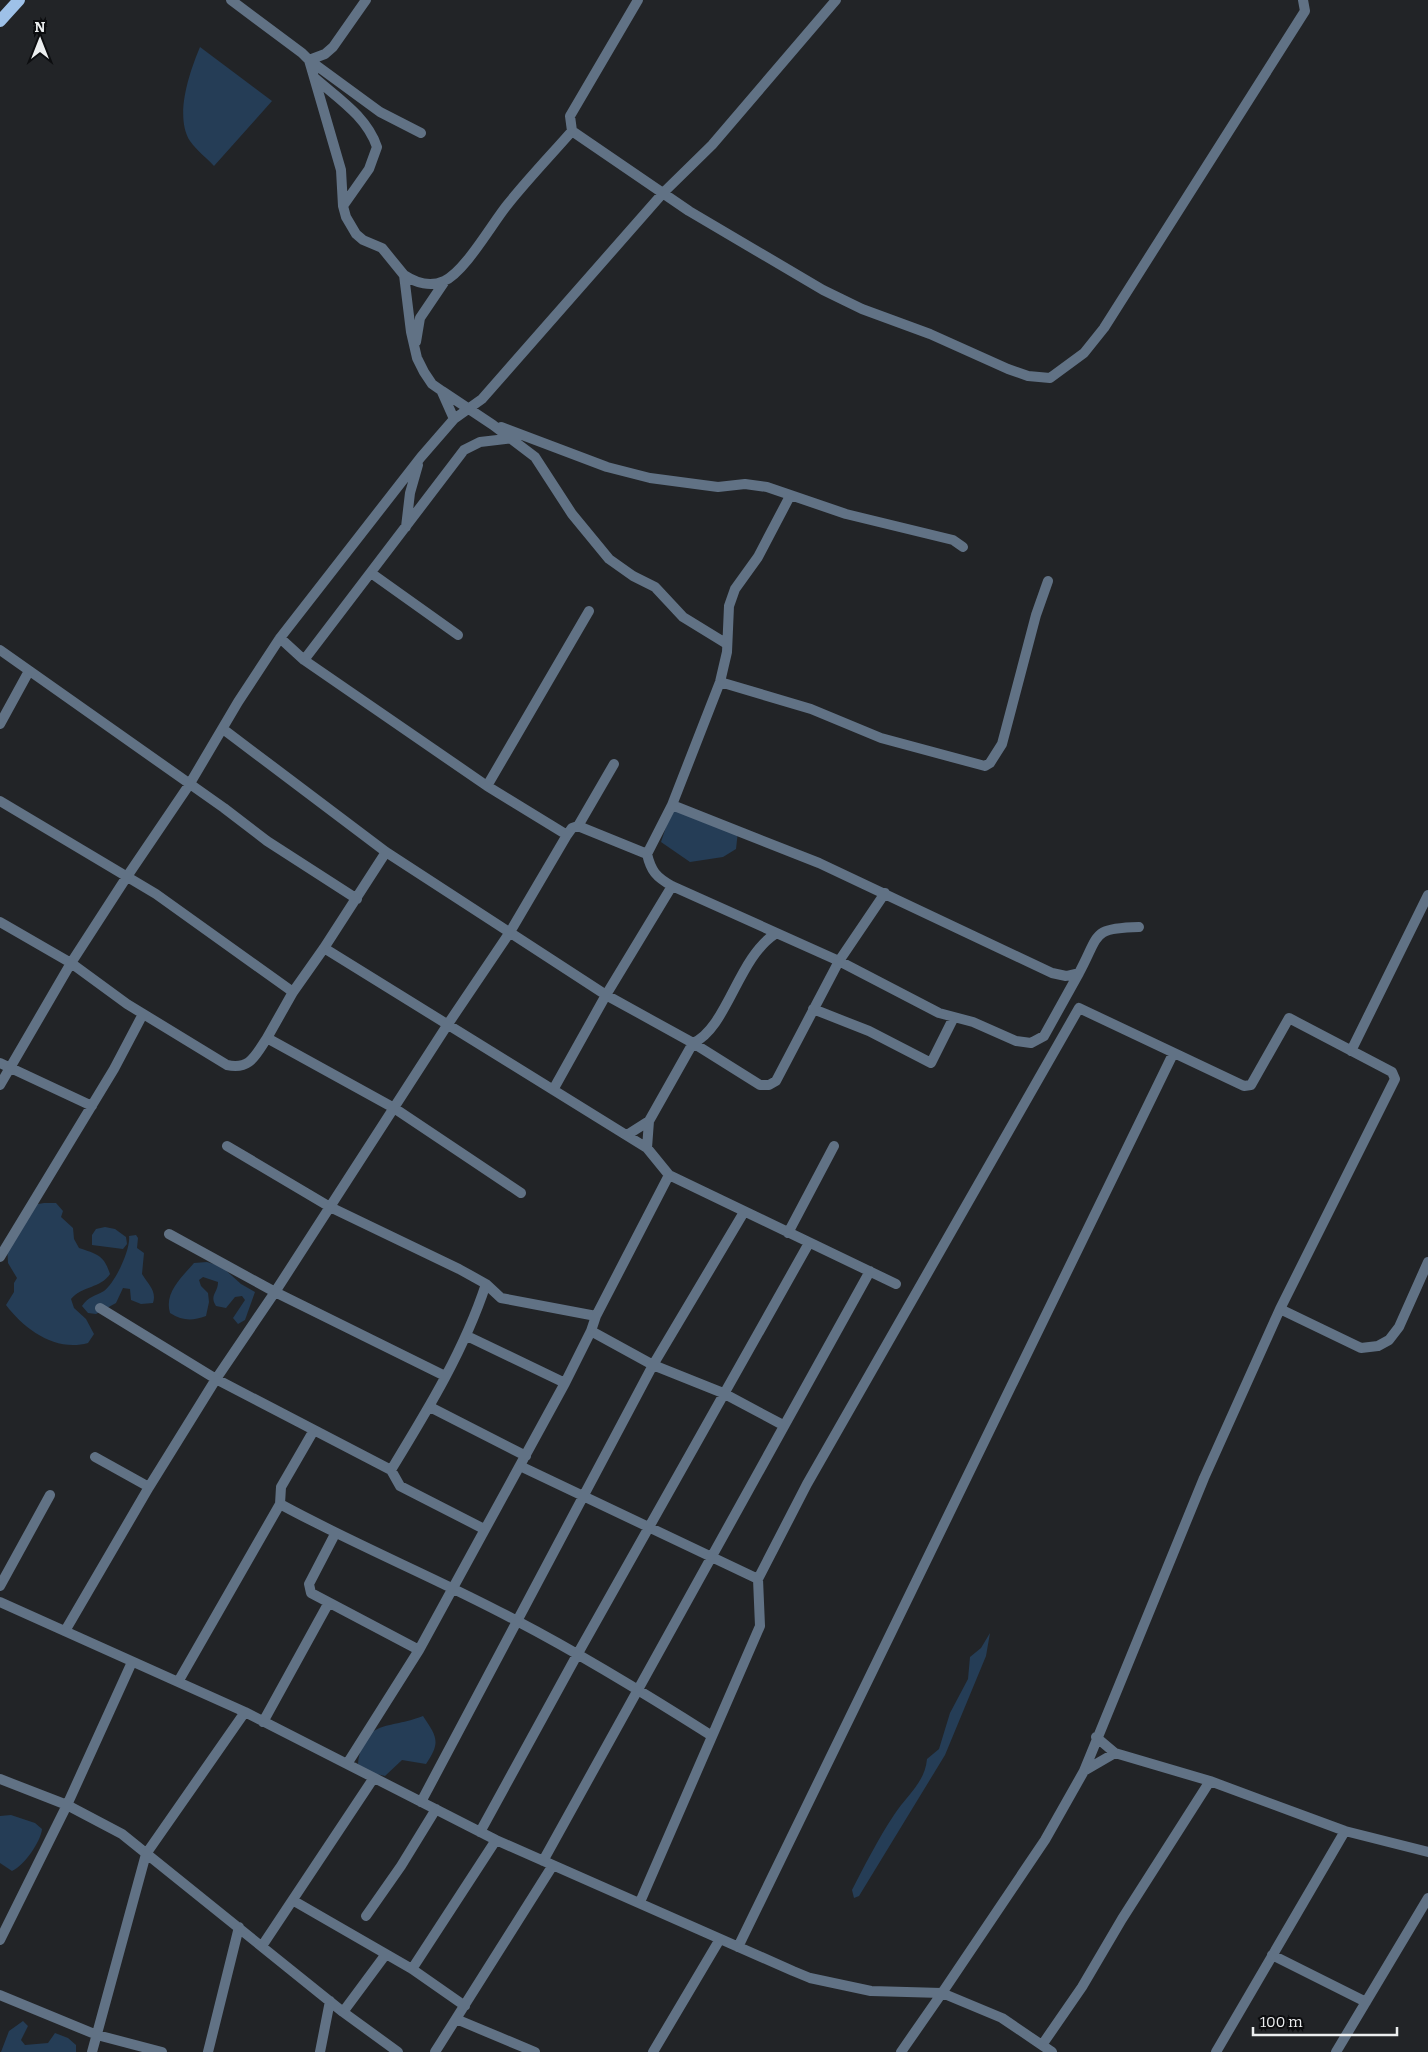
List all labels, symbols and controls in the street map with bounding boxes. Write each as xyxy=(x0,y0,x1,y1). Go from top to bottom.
north arrow xyxy=(15,15,65,65)
text: N xyxy=(35,19,46,36)
scale bar xyxy=(1253,2004,1397,2036)
text: 100 m xyxy=(1260,2013,1303,2031)

